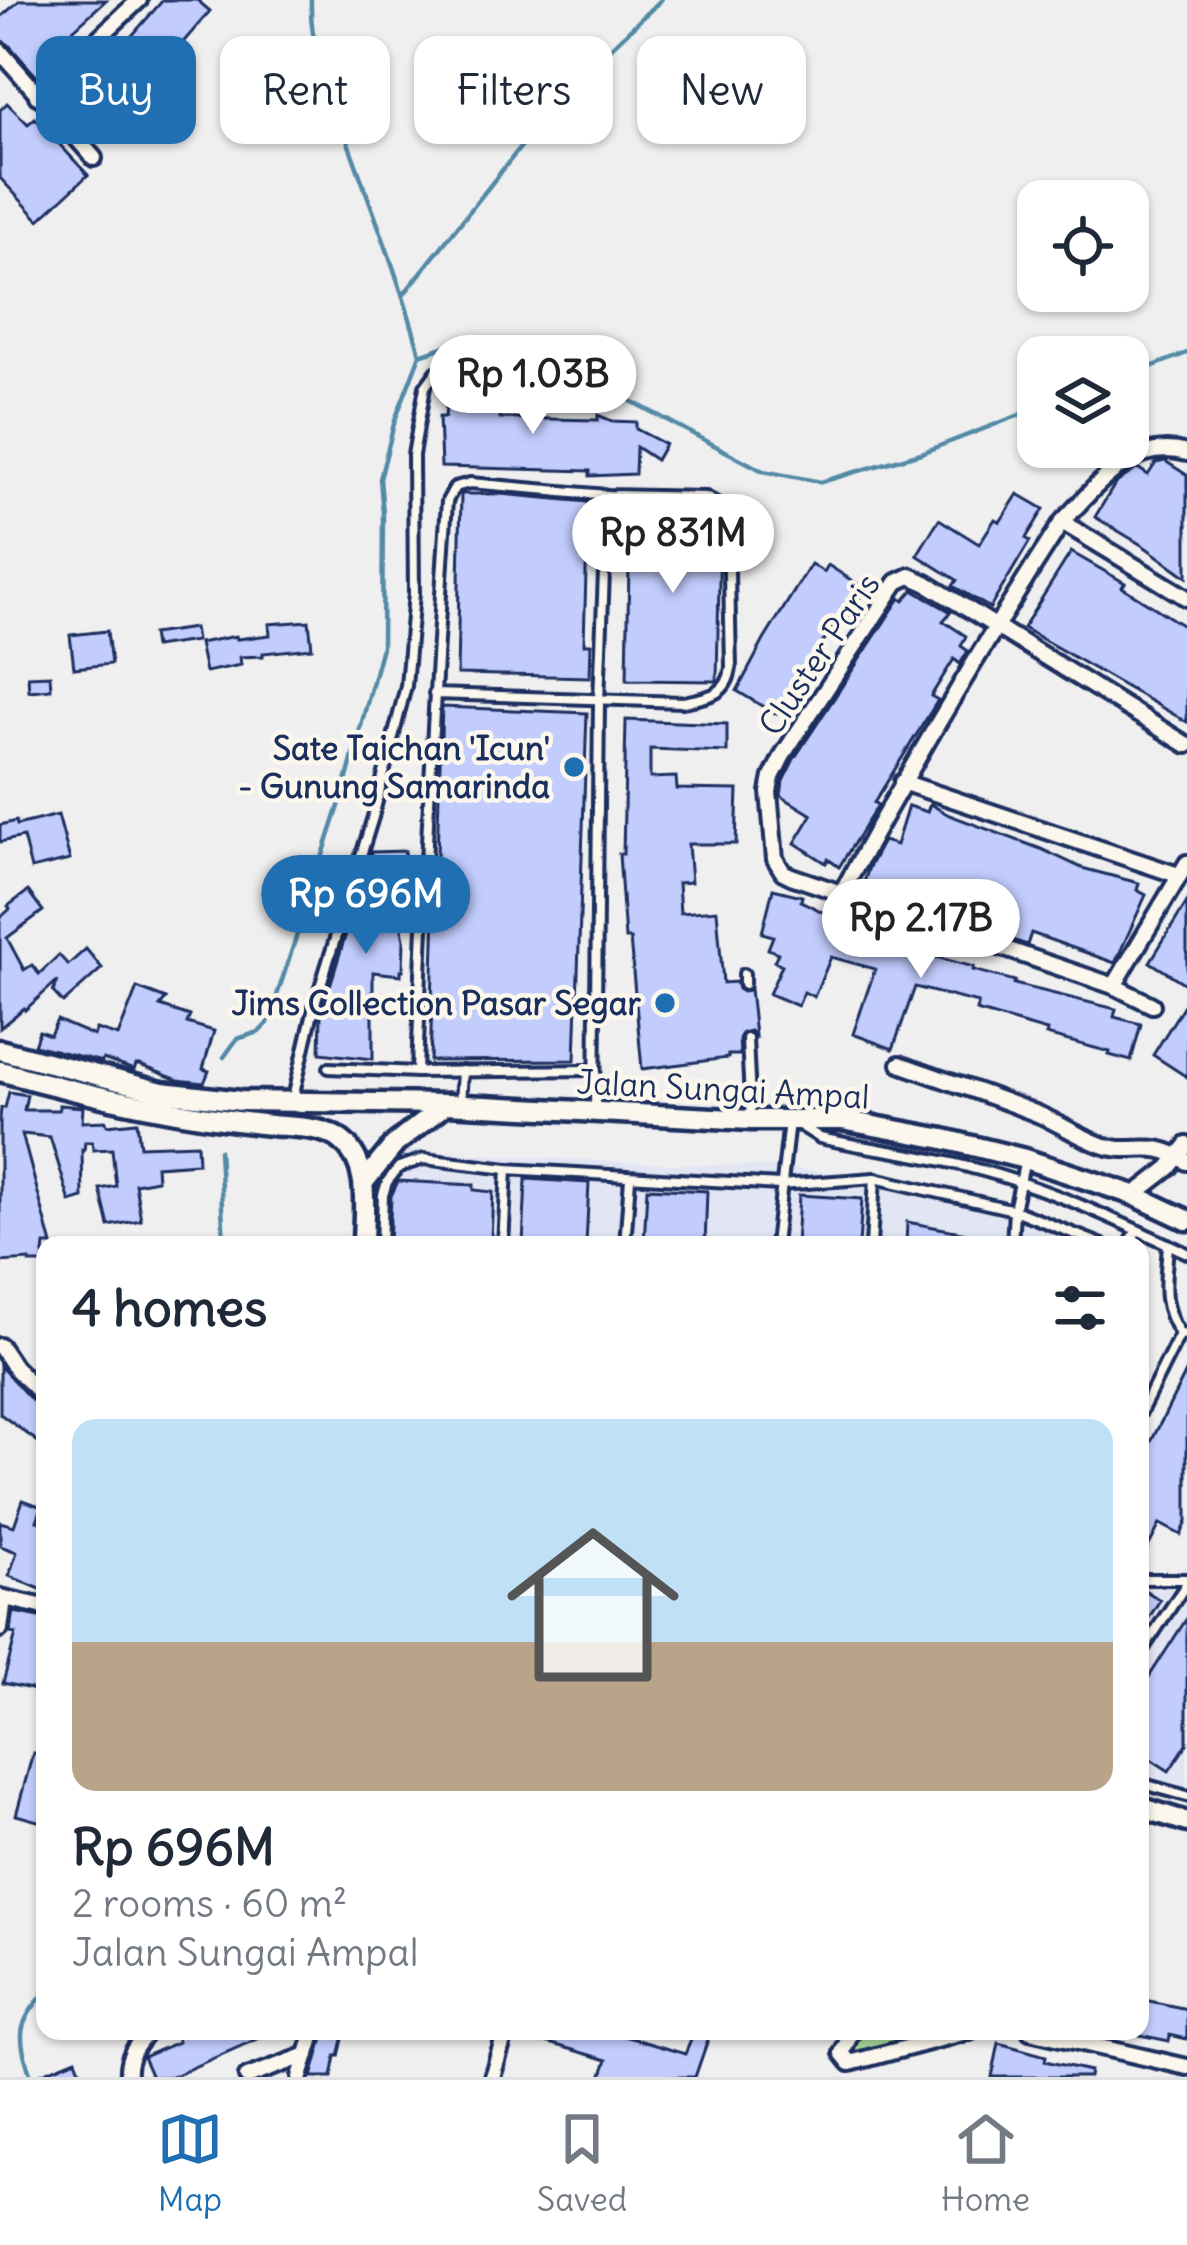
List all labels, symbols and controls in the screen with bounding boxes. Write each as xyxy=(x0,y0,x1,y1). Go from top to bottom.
chip: Buy xyxy=(36,36,196,144)
chip: Rent xyxy=(220,36,390,144)
chip: Filters xyxy=(414,36,613,144)
chip: New xyxy=(637,36,806,144)
map controls xyxy=(1017,180,1149,468)
button: locate xyxy=(1017,180,1149,312)
pin: Rp 1.03B xyxy=(409,335,657,437)
button: layers xyxy=(1017,336,1149,468)
text: Rp 1.03B xyxy=(456,349,610,398)
pin: Rp 831M xyxy=(562,494,784,596)
text: Rp 831M xyxy=(599,508,747,557)
street label: Cluster Paris xyxy=(749,565,889,743)
place label: Sate Taichan 'Icun' - Gunung Samarinda xyxy=(238,727,550,807)
marker: Sate Taichan 'Icun' - Gunung Samarinda xyxy=(561,754,587,780)
pin: Rp 696M xyxy=(255,855,477,957)
text: Rp 696M xyxy=(288,869,444,918)
pin: Rp 2.17B xyxy=(797,879,1045,981)
text: Rp 2.17B xyxy=(849,893,993,942)
place label: Jims Collection Pasar Segar xyxy=(231,982,642,1024)
marker: Jims Collection Pasar Segar xyxy=(652,990,678,1016)
street label: Jalan Sungai Ampal xyxy=(576,1060,870,1118)
icon: filters xyxy=(1047,1275,1113,1341)
text: 4 homes xyxy=(72,1276,267,1340)
icon: home xyxy=(485,1497,701,1713)
text: Rp 696M xyxy=(72,1815,275,1879)
text: 2 rooms · 60 m² xyxy=(72,1879,347,1928)
text: Jalan Sungai Ampal xyxy=(72,1928,418,1977)
tab: Map xyxy=(157,2106,223,2220)
tab: Saved xyxy=(537,2106,627,2220)
tab: Home xyxy=(941,2106,1030,2220)

